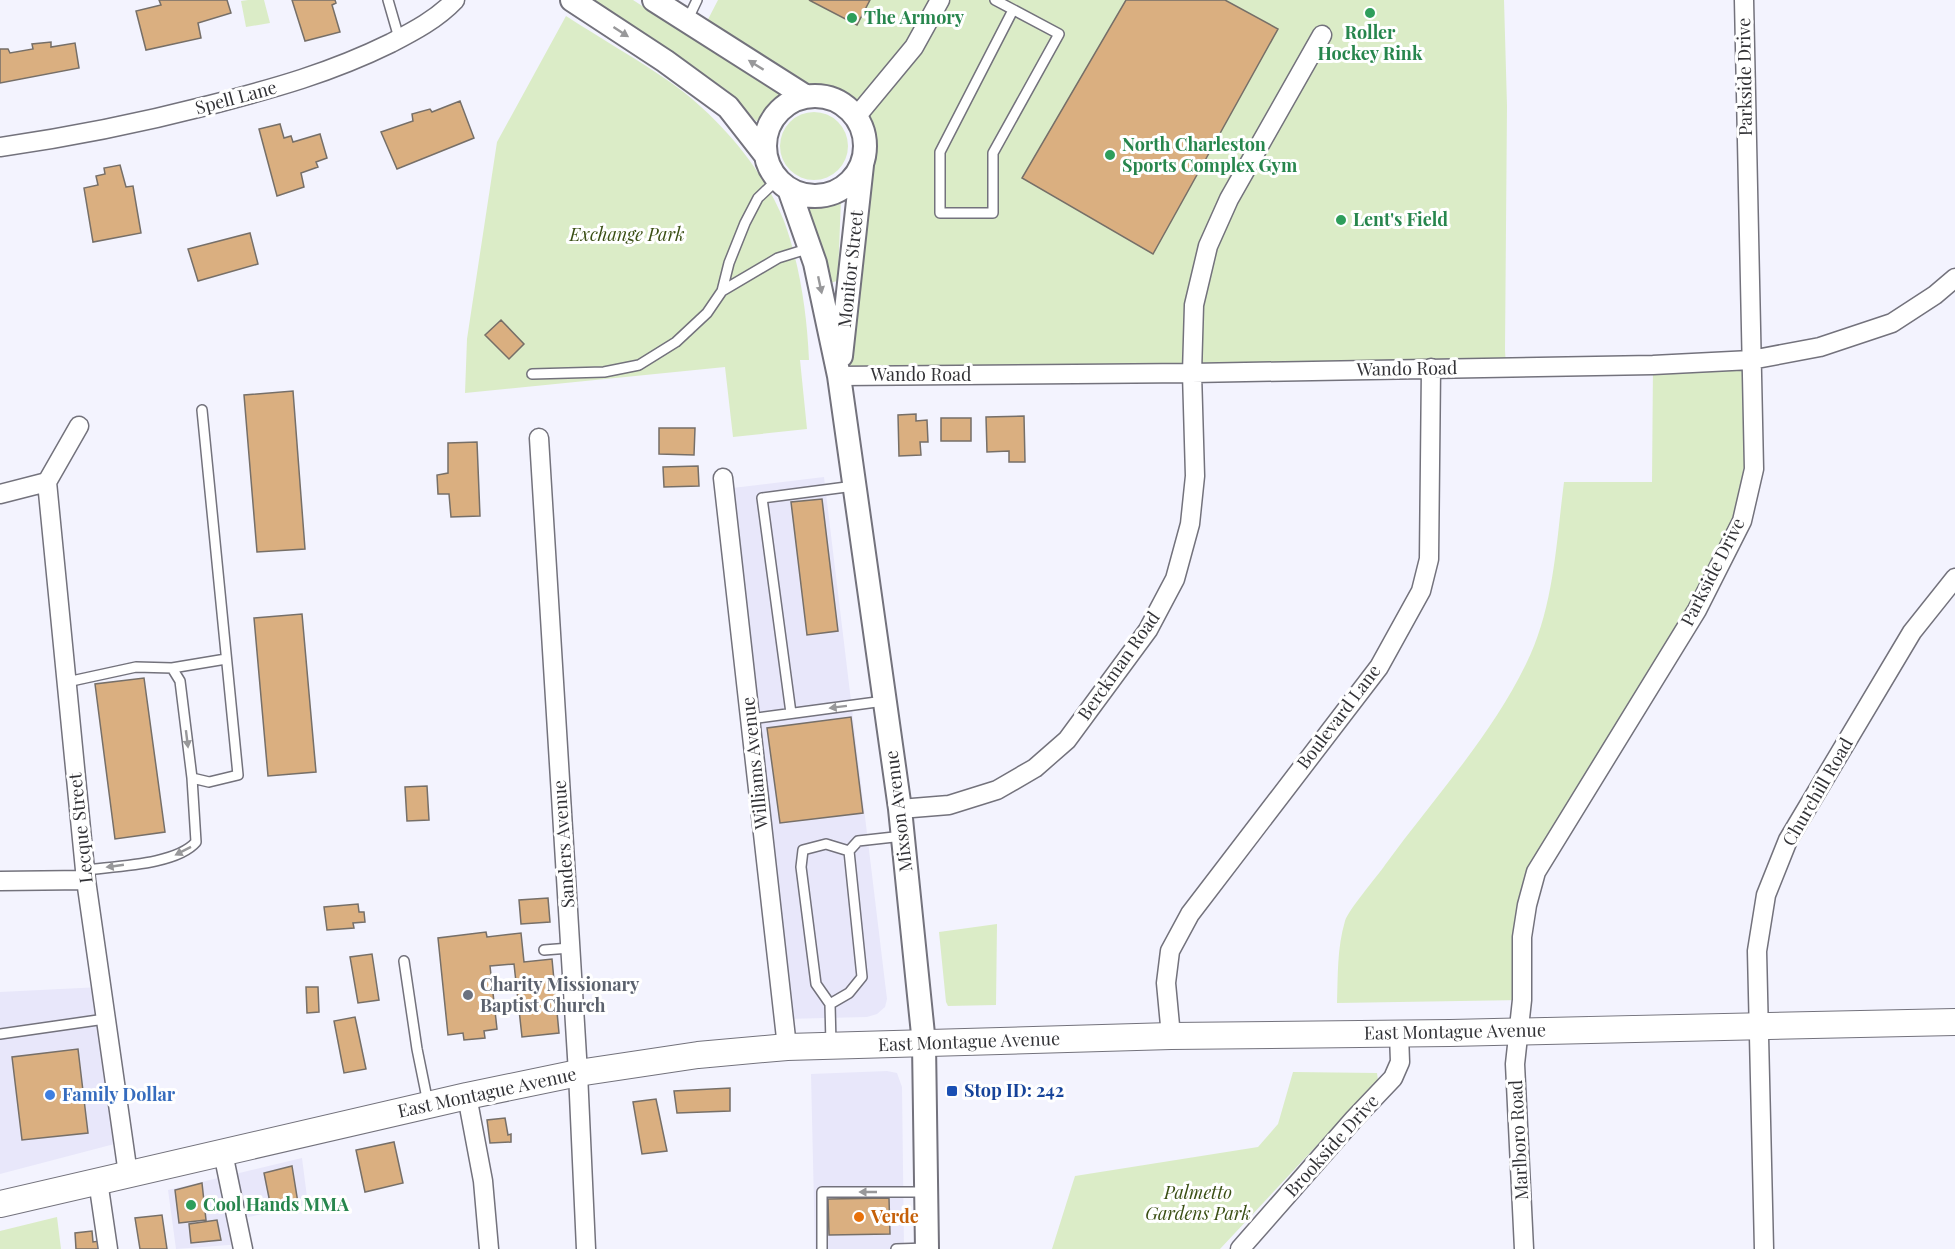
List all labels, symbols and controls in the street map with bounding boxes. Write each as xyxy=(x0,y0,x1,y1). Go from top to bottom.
place label: The Armory xyxy=(864,5,965,29)
marker: Roller Hockey Rink xyxy=(1363,6,1377,20)
marker: The Armory xyxy=(845,11,859,25)
street label: Parkside Drive xyxy=(1731,18,1757,136)
place label: Roller Hockey Rink xyxy=(1318,20,1423,65)
one-way arrow xyxy=(612,26,628,38)
one-way arrow xyxy=(748,59,764,70)
street label: Spell Lane xyxy=(192,75,279,119)
place label: North Charleston Sports Complex Gym xyxy=(1122,132,1298,177)
marker: North Charleston Sports Complex Gym xyxy=(1103,148,1117,162)
place label: Lent's Field xyxy=(1353,207,1448,231)
street label: Monitor Street xyxy=(832,208,868,329)
marker: Lent's Field xyxy=(1334,213,1348,227)
park label: Exchange Park xyxy=(569,222,684,246)
one-way arrow xyxy=(816,276,825,295)
street label: Wando Road xyxy=(1355,355,1458,381)
street label: Wando Road xyxy=(870,362,972,386)
street label: Parkside Drive xyxy=(1675,513,1750,630)
street label: Berckman Road xyxy=(1072,606,1165,725)
street label: Boulevard Lane xyxy=(1291,659,1385,774)
street label: Williams Avenue xyxy=(735,696,773,831)
one-way arrow xyxy=(828,702,847,712)
one-way arrow xyxy=(182,730,192,749)
street label: Churchill Road xyxy=(1776,732,1858,850)
street label: Mixson Avenue xyxy=(879,749,917,873)
street label: Lecque Street xyxy=(62,771,98,885)
street label: Sanders Avenue xyxy=(547,779,579,909)
one-way arrow xyxy=(174,845,192,855)
one-way arrow xyxy=(105,861,124,871)
place label: Charity Missionary Baptist Church xyxy=(480,972,640,1017)
marker: Charity Missionary Baptist Church xyxy=(461,988,475,1002)
street label: East Montague Avenue xyxy=(1364,1017,1546,1045)
street label: East Montague Avenue xyxy=(878,1026,1060,1056)
street label: East Montague Avenue xyxy=(395,1061,578,1123)
place label: Stop ID: 242 xyxy=(964,1078,1064,1102)
street label: Marlboro Road xyxy=(1503,1079,1533,1201)
place label: Family Dollar xyxy=(62,1082,176,1106)
marker: Stop ID: 242 xyxy=(945,1084,959,1098)
marker: Family Dollar xyxy=(43,1088,57,1102)
street label: Brookside Drive xyxy=(1279,1089,1384,1202)
park label: Palmetto Gardens Park xyxy=(1145,1180,1251,1225)
one-way arrow xyxy=(858,1187,877,1197)
place label: Cool Hands MMA xyxy=(203,1192,350,1216)
marker: Cool Hands MMA xyxy=(184,1198,198,1212)
place label: Verde xyxy=(870,1204,919,1228)
marker: Verde xyxy=(852,1210,866,1224)

